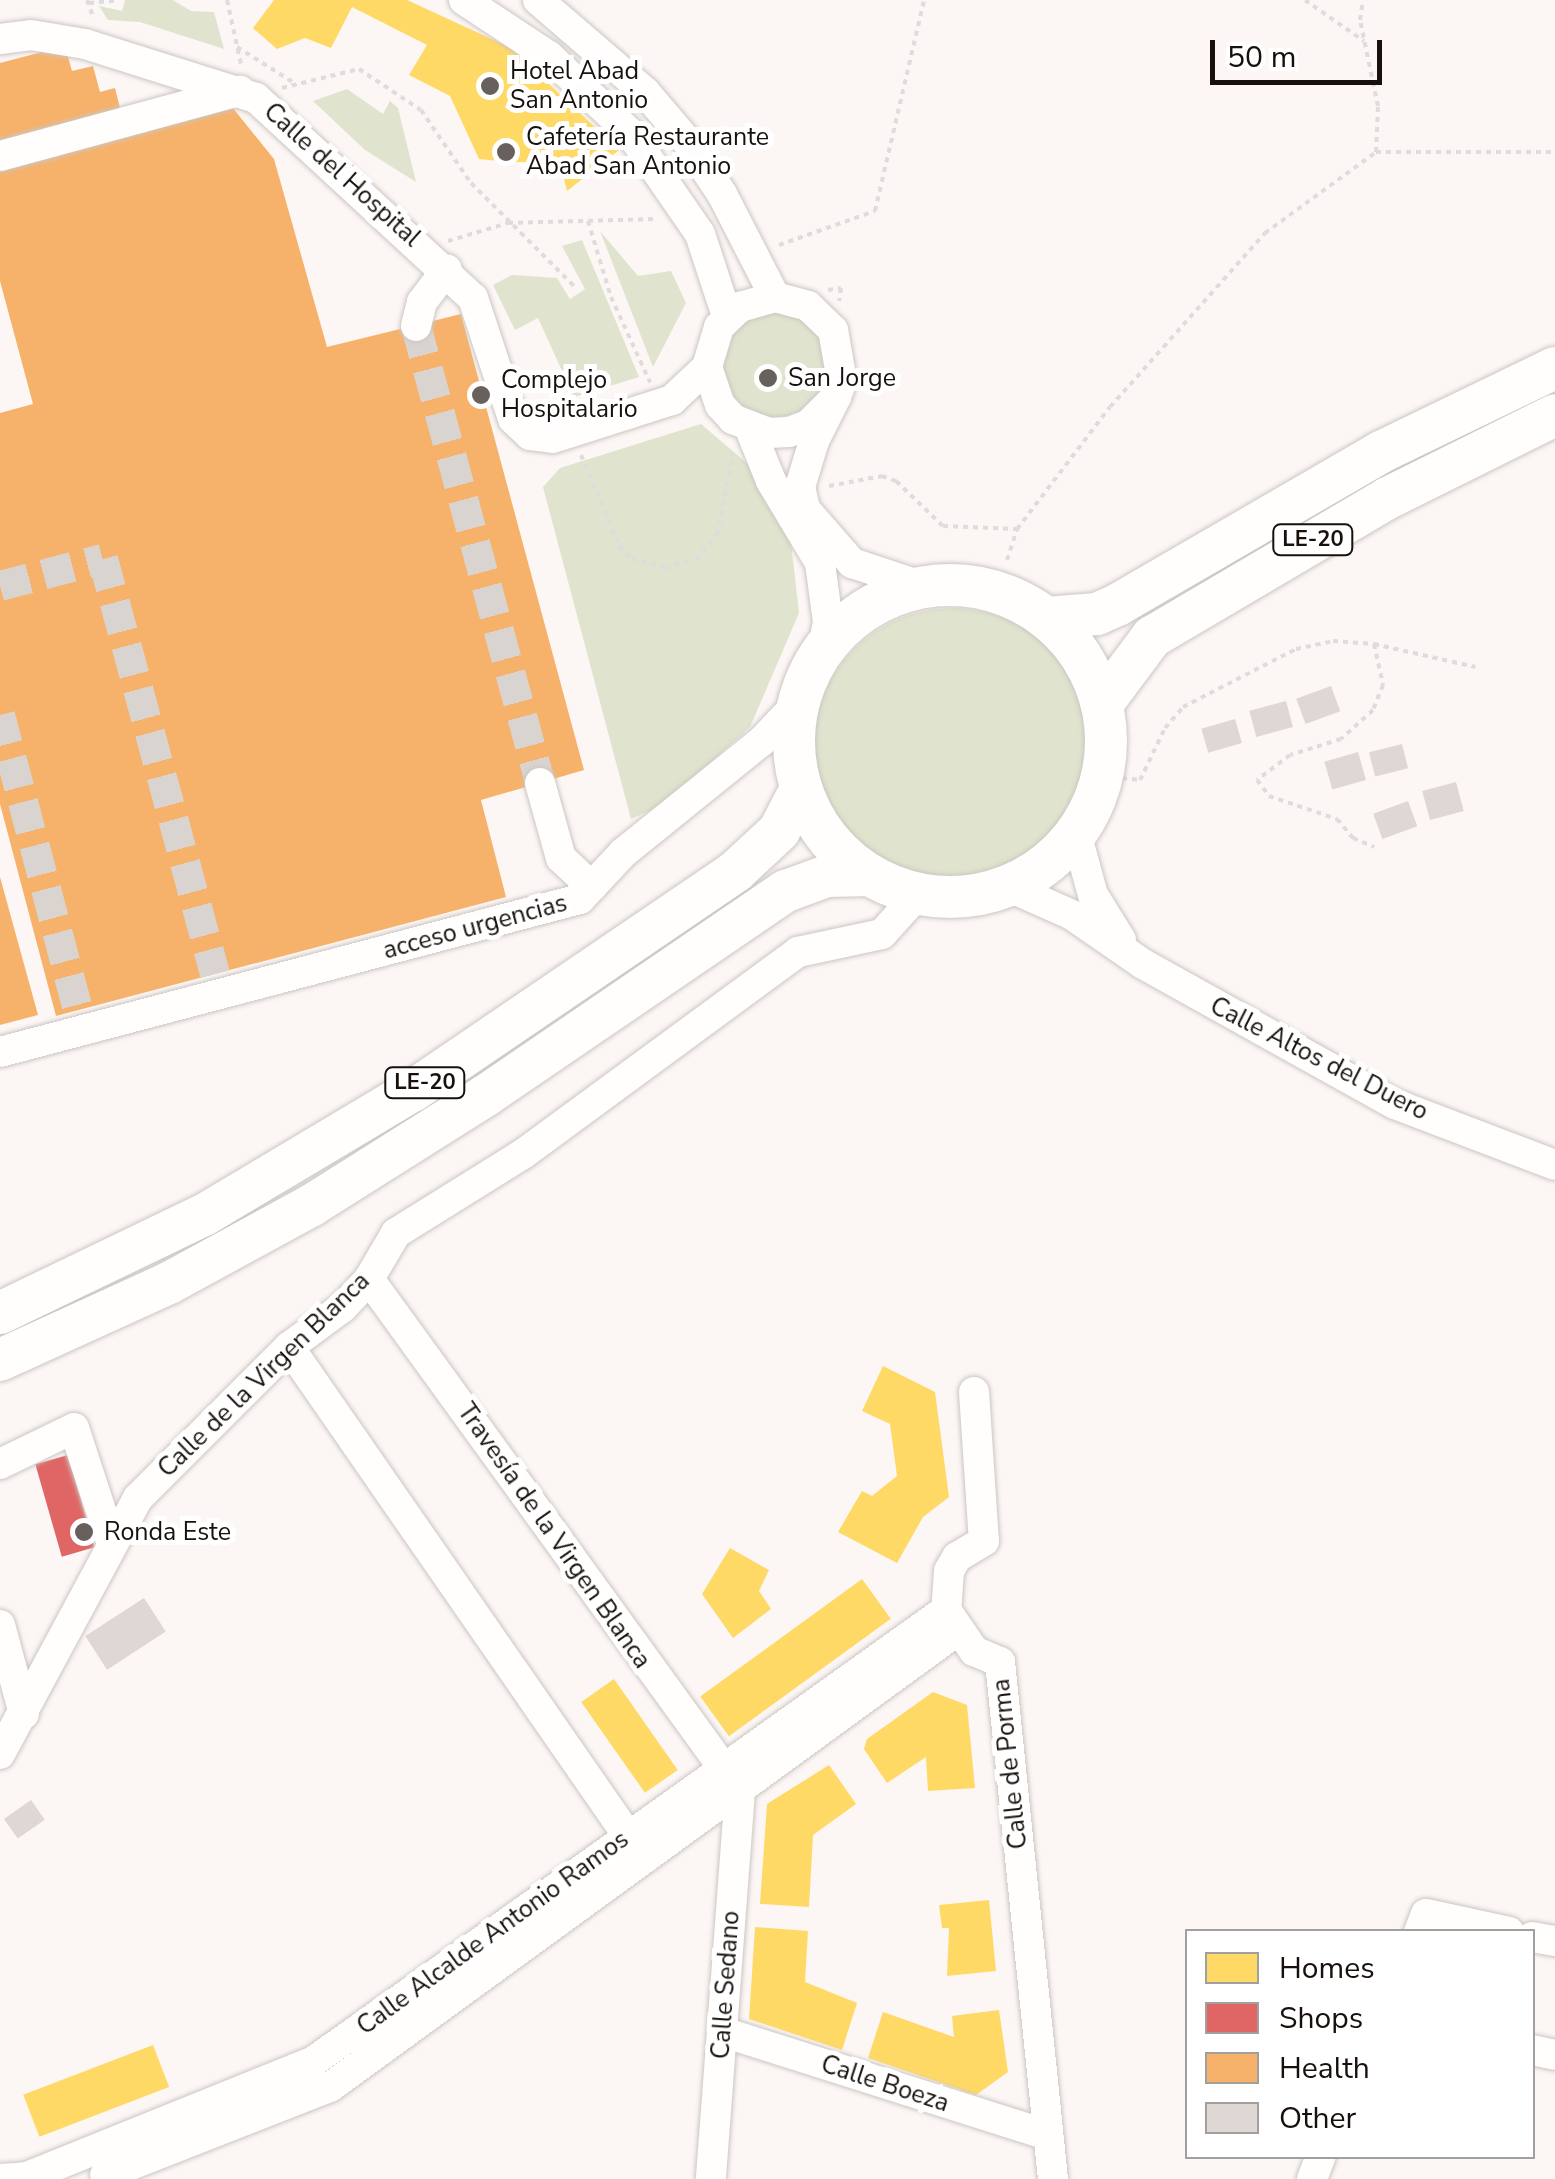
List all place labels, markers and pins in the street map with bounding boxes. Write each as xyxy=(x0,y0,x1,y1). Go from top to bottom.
place label: Hotel Abad San Antonio xyxy=(510,57,648,116)
marker: Hotel Abad San Antonio xyxy=(479,75,501,97)
place label: Cafetería Restaurante Abad San Antonio xyxy=(526,123,769,182)
marker: Cafetería Restaurante Abad San Antonio xyxy=(495,141,517,163)
place label: San Jorge xyxy=(788,363,896,393)
place label: Complejo Hospitalario xyxy=(501,366,638,425)
marker: San Jorge xyxy=(757,367,779,389)
marker: Complejo Hospitalario xyxy=(470,384,492,406)
place label: Ronda Este xyxy=(104,1517,231,1547)
marker: Ronda Este xyxy=(73,1521,95,1543)

